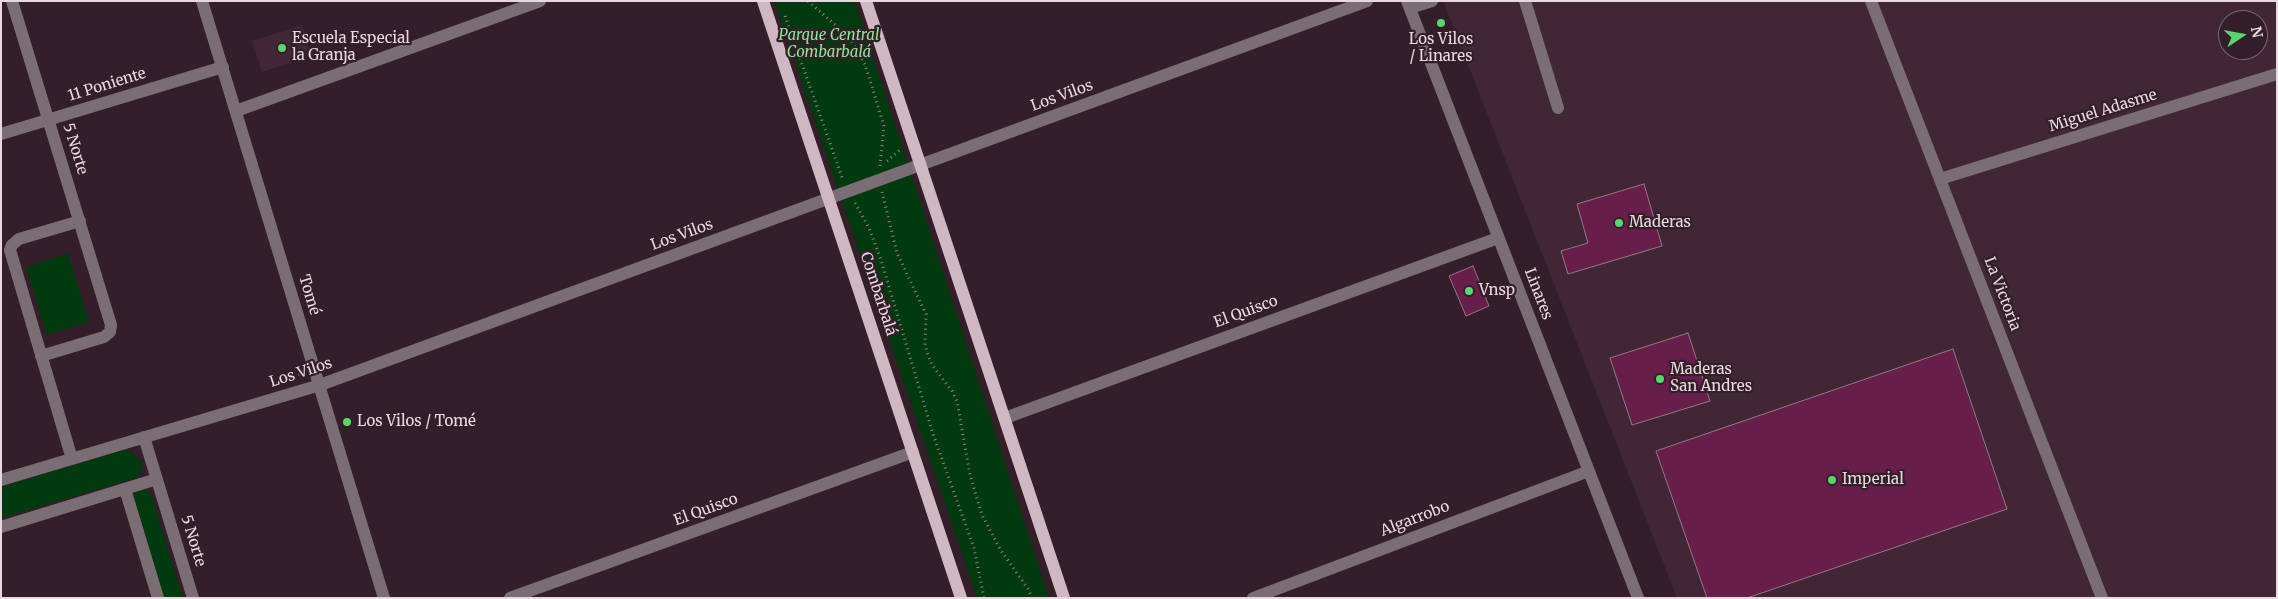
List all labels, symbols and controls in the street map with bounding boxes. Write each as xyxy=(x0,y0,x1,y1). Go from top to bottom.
north arrow xyxy=(2218,10,2268,60)
marker: Los Vilos / Linares xyxy=(1435,17,1447,29)
text: N xyxy=(2247,25,2267,39)
park label: Parque Central Combarbalá xyxy=(779,27,879,62)
place label: Escuela Especial la Granja xyxy=(292,30,410,65)
place label: Los Vilos / Linares xyxy=(1409,31,1473,66)
marker: Escuela Especial la Granja xyxy=(276,42,288,54)
street label: 11 Poniente xyxy=(66,65,148,105)
street label: Los Vilos xyxy=(1029,76,1095,116)
street label: Miguel Adasme xyxy=(2047,86,2159,136)
street label: 5 Norte xyxy=(59,121,91,177)
place label: Maderas xyxy=(1629,214,1691,232)
street label: Los Vilos xyxy=(649,215,715,255)
marker: Maderas xyxy=(1613,217,1625,229)
street label: Combarbalá xyxy=(856,250,900,338)
street label: La Victoria xyxy=(1980,255,2024,333)
street label: Linares xyxy=(1520,266,1556,322)
street label: Tomé xyxy=(294,273,324,317)
place label: Vnsp xyxy=(1479,282,1515,300)
marker: Vnsp xyxy=(1463,285,1475,297)
street label: El Quisco xyxy=(1212,292,1280,332)
street label: Los Vilos xyxy=(268,354,334,392)
place label: Maderas San Andres xyxy=(1670,361,1752,396)
marker: Maderas San Andres xyxy=(1654,373,1666,385)
place label: Los Vilos / Tomé xyxy=(357,413,476,431)
marker: Los Vilos / Tomé xyxy=(341,416,353,428)
place label: Imperial xyxy=(1842,471,1904,489)
marker: Imperial xyxy=(1826,474,1838,486)
street label: El Quisco xyxy=(672,490,740,530)
street label: Algarrobo xyxy=(1378,498,1452,540)
street label: 5 Norte xyxy=(177,513,209,569)

